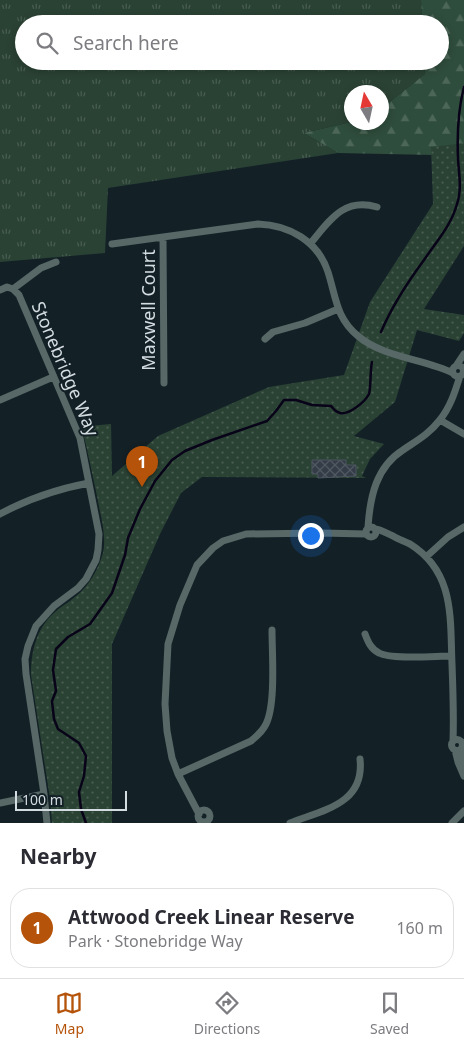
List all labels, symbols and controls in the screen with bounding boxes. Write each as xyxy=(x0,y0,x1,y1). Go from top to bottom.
search box xyxy=(15,15,449,70)
icon: search xyxy=(33,29,61,57)
text: Search here xyxy=(73,30,179,56)
north arrow xyxy=(344,85,389,130)
street label: Maxwell Court xyxy=(136,249,160,371)
street label: Stonebridge Way xyxy=(27,297,105,440)
pin: 1 xyxy=(126,446,158,487)
your location xyxy=(298,523,324,549)
scale bar xyxy=(15,788,128,811)
text: 100 m xyxy=(22,790,63,809)
text: Nearby xyxy=(20,842,96,870)
text: Attwood Creek Linear Reserve xyxy=(68,904,355,930)
text: 1 xyxy=(32,917,42,939)
text: 160 m xyxy=(396,917,443,939)
text: Park · Stonebridge Way xyxy=(68,930,243,952)
tab: Map xyxy=(55,989,84,1038)
tab: Directions xyxy=(194,989,260,1038)
tab: Saved xyxy=(370,989,409,1038)

